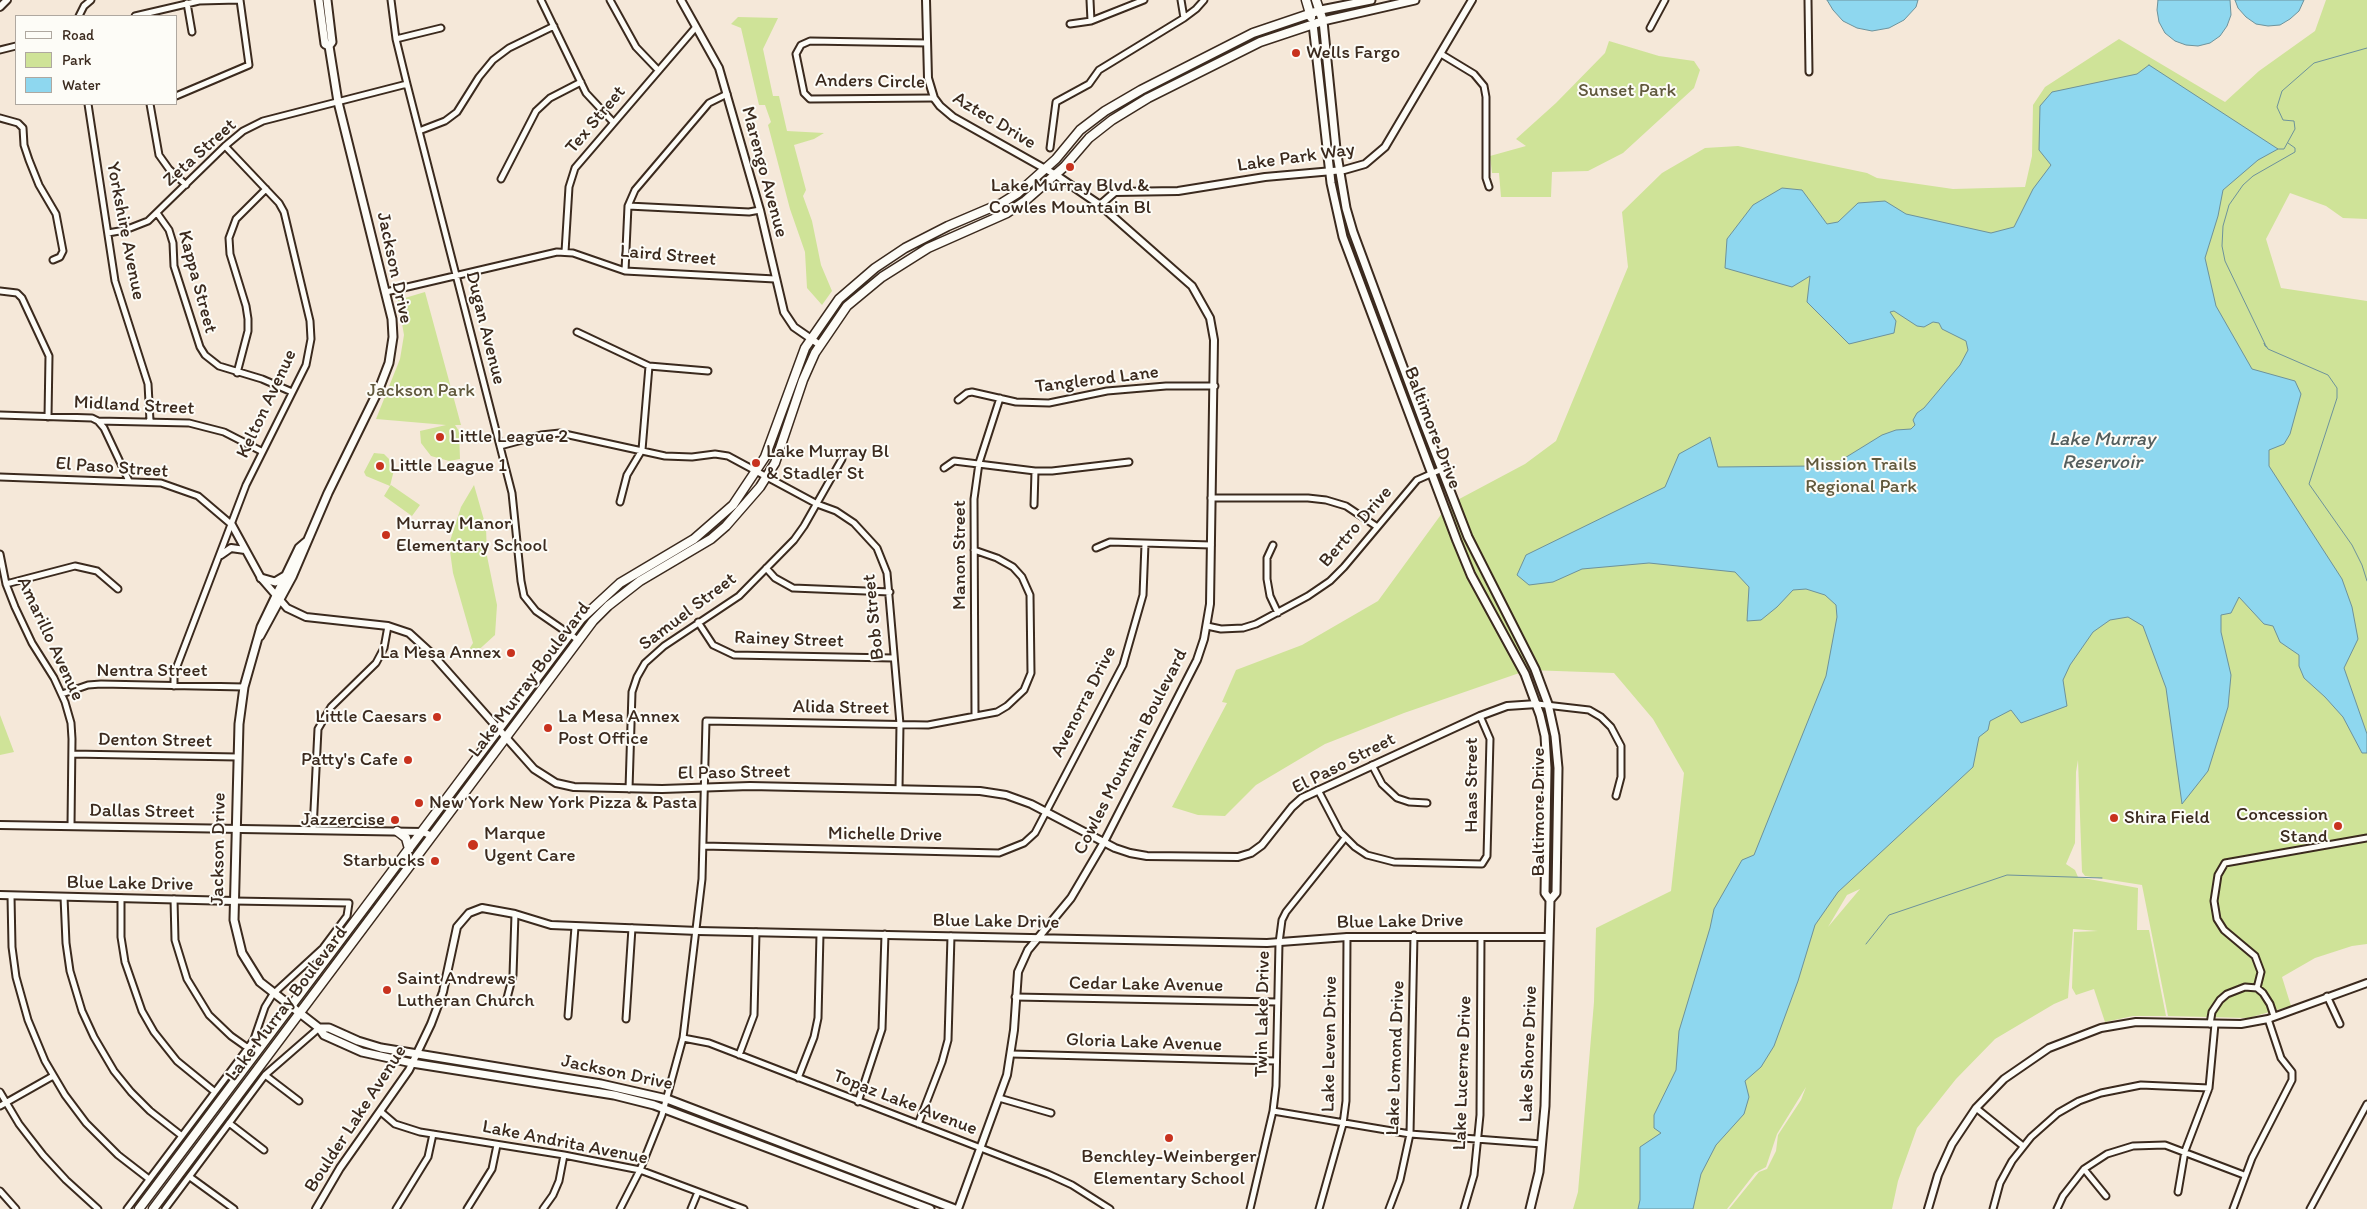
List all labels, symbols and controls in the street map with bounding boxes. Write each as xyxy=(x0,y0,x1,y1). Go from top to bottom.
legend xyxy=(15,15,178,105)
text: Road xyxy=(62,26,94,44)
place label: Wells Fargo xyxy=(1306,42,1400,64)
marker: Wells Fargo xyxy=(1290,47,1302,59)
text: Park xyxy=(62,51,92,69)
street label: Anders Circle xyxy=(815,70,925,94)
text: Water xyxy=(62,76,100,94)
park label: Sunset Park xyxy=(1578,80,1676,102)
street label: Tex Street xyxy=(561,81,631,159)
street label: Aztec Drive xyxy=(948,87,1040,155)
street label: Marengo Avenue xyxy=(736,104,792,240)
street label: Zeta Street xyxy=(159,114,241,192)
street label: Lake Park Way xyxy=(1236,138,1356,178)
street label: Yorkshire Avenue xyxy=(100,160,150,302)
marker: Lake Murray Blvd & Cowles Mountain Bl xyxy=(1064,161,1076,173)
place label: Lake Murray Blvd & Cowles Mountain Bl xyxy=(989,175,1151,219)
street label: Jackson Drive xyxy=(371,210,417,326)
street label: Kappa Street xyxy=(172,228,222,336)
street label: Laird Street xyxy=(619,240,717,272)
street label: Dugan Avenue xyxy=(460,269,510,387)
street label: Kelton Avenue xyxy=(232,346,302,462)
street label: Tanglerod Lane xyxy=(1034,361,1160,399)
street label: Baltimore Drive xyxy=(1398,364,1466,492)
park label: Jackson Park xyxy=(367,380,475,402)
street label: Midland Street xyxy=(73,391,195,421)
place label: Little League 2 xyxy=(450,426,568,448)
water label: Lake Murray Reservoir xyxy=(2049,428,2155,475)
marker: Little League 2 xyxy=(434,431,446,443)
place label: Lake Murray Bl & Stadler St xyxy=(766,441,889,485)
street label: El Paso Street xyxy=(55,453,169,483)
park label: Mission Trails Regional Park xyxy=(1805,454,1917,498)
place label: Little League 1 xyxy=(390,455,507,477)
marker: Lake Murray Bl & Stadler St xyxy=(750,457,762,469)
marker: Little League 1 xyxy=(374,460,386,472)
street label: Bertro Drive xyxy=(1315,482,1397,572)
street label: Manon Street xyxy=(949,500,971,610)
place label: Murray Manor Elementary School xyxy=(396,513,548,557)
marker: Murray Manor Elementary School xyxy=(380,529,392,541)
street label: Samuel Street xyxy=(635,568,741,656)
street label: Amarillo Avenue xyxy=(11,573,89,705)
street label: Bob Street xyxy=(858,573,890,661)
street label: Lake Murray Boulevard xyxy=(464,598,596,762)
street label: Rainey Street xyxy=(734,627,844,653)
place label: La Mesa Annex xyxy=(380,642,501,664)
street label: Avenorra Drive xyxy=(1046,643,1122,761)
street label: Cowles Mountain Boulevard xyxy=(1069,645,1193,859)
marker: La Mesa Annex xyxy=(505,647,517,659)
street label: Nentra Street xyxy=(96,660,208,682)
street label: Alida Street xyxy=(793,696,889,720)
place label: Little Caesars xyxy=(315,706,427,728)
place label: La Mesa Annex Post Office xyxy=(558,706,679,750)
marker: Little Caesars xyxy=(431,711,443,723)
marker: La Mesa Annex Post Office xyxy=(542,722,554,734)
street label: El Paso Street xyxy=(1289,728,1399,800)
street label: Denton Street xyxy=(98,729,212,753)
street label: Haas Street xyxy=(1461,737,1483,833)
street label: Baltimore Drive xyxy=(1528,748,1550,876)
place label: Patty's Cafe xyxy=(301,749,398,771)
marker: Patty's Cafe xyxy=(402,754,414,766)
street label: El Paso Street xyxy=(677,761,791,785)
street label: Jackson Drive xyxy=(207,792,231,906)
place label: New York New York Pizza & Pasta xyxy=(429,792,697,814)
marker: New York New York Pizza & Pasta xyxy=(413,797,425,809)
street label: Dallas Street xyxy=(89,800,195,824)
place label: Concession Stand xyxy=(2236,804,2328,848)
place label: Shira Field xyxy=(2124,807,2210,829)
place label: Jazzercise xyxy=(301,809,385,831)
marker: Shira Field xyxy=(2108,812,2120,824)
marker: Jazzercise xyxy=(389,814,401,826)
marker: Concession Stand xyxy=(2332,820,2344,832)
place label: Marque Ugent Care xyxy=(484,823,576,867)
street label: Michelle Drive xyxy=(828,823,942,847)
marker: Marque Ugent Care xyxy=(466,838,480,852)
place label: Starbucks xyxy=(343,850,425,872)
marker: Starbucks xyxy=(429,855,441,867)
street label: Blue Lake Drive xyxy=(66,871,194,897)
street label: Blue Lake Drive xyxy=(932,909,1060,935)
street label: Blue Lake Drive xyxy=(1336,909,1464,935)
street label: Lake Murray Boulevard xyxy=(221,922,353,1086)
street label: Twin Lake Drive xyxy=(1250,951,1276,1077)
place label: Saint Andrews Lutheran Church xyxy=(397,968,534,1012)
street label: Cedar Lake Avenue xyxy=(1069,972,1223,998)
street label: Lake Leven Drive xyxy=(1317,976,1343,1112)
street label: Lake Lomond Drive xyxy=(1382,980,1410,1136)
marker: Saint Andrews Lutheran Church xyxy=(381,984,393,996)
street label: Lake Shore Drive xyxy=(1515,985,1543,1123)
street label: Lake Lucerne Drive xyxy=(1449,995,1477,1151)
street label: Gloria Lake Avenue xyxy=(1065,1029,1223,1057)
street label: Boulder Lake Avenue xyxy=(300,1041,412,1197)
street label: Jackson Drive xyxy=(559,1050,675,1096)
street label: Topaz Lake Avenue xyxy=(830,1065,980,1141)
street label: Lake Andrita Avenue xyxy=(480,1116,650,1170)
marker: Benchley-Weinberger Elementary School xyxy=(1163,1132,1175,1144)
place label: Benchley-Weinberger Elementary School xyxy=(1081,1146,1257,1190)

